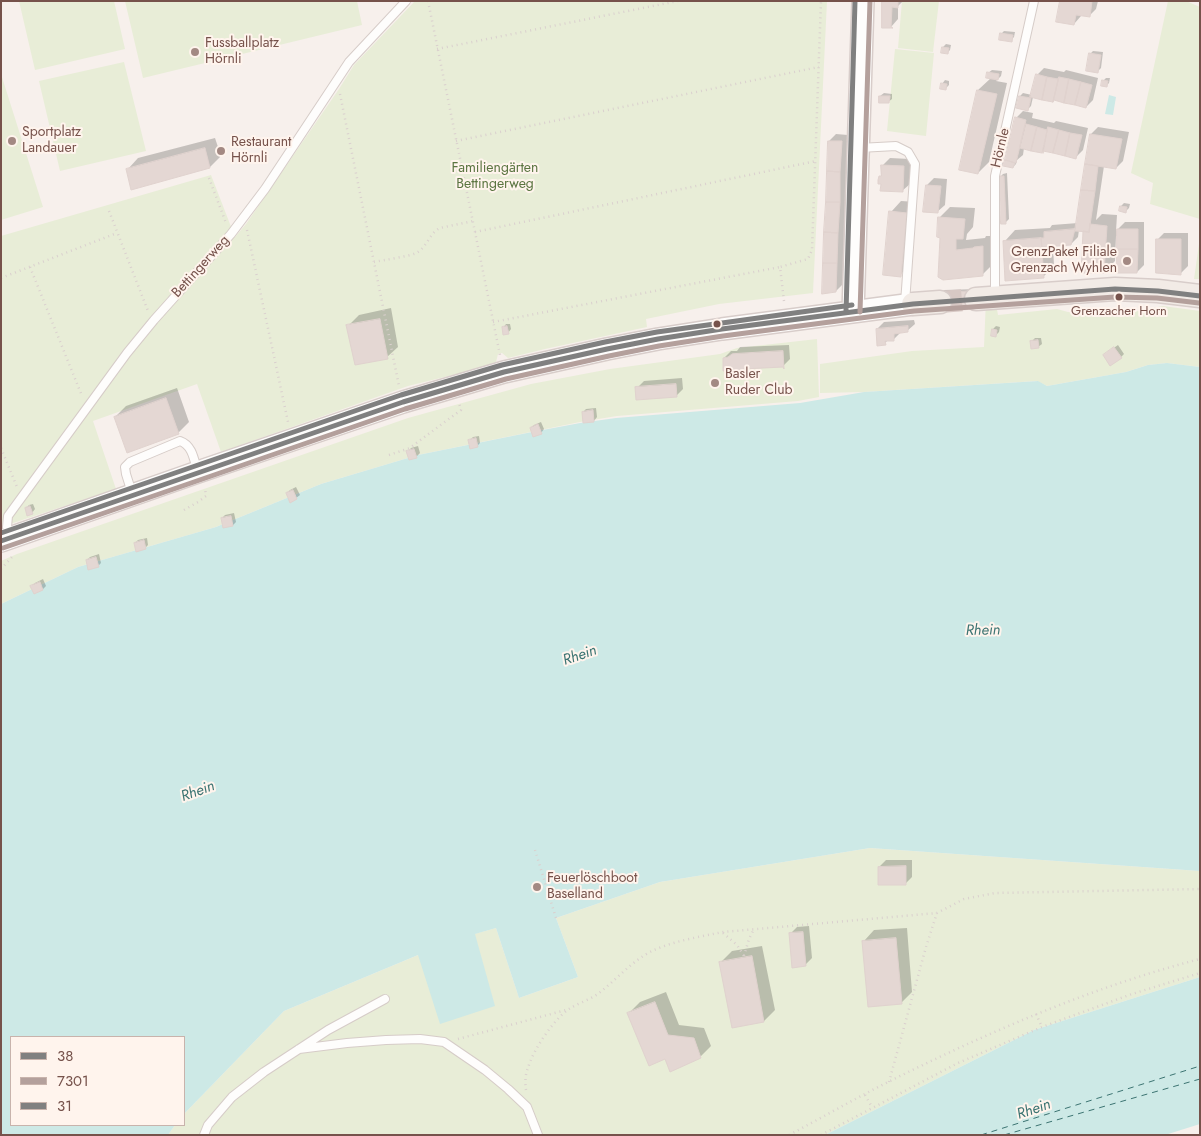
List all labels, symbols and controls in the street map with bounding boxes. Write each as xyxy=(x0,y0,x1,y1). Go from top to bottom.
place label: Fussballplatz Hörnli xyxy=(205,36,279,68)
marker: Fussballplatz Hörnli xyxy=(189,46,201,58)
place label: Sportplatz Landauer xyxy=(22,125,81,158)
street label: Hörnle xyxy=(988,127,1014,169)
marker: Sportplatz Landauer xyxy=(6,135,18,147)
place label: Restaurant Hörnli xyxy=(231,135,291,168)
marker: Restaurant Hörnli xyxy=(215,145,227,157)
park label: Familiengärten Bettingerweg xyxy=(452,161,538,193)
street label: Bettingerweg xyxy=(169,233,233,301)
place label: GrenzPaket Filiale Grenzach Wyhlen xyxy=(1010,245,1117,278)
marker: GrenzPaket Filiale Grenzach Wyhlen xyxy=(1121,255,1133,267)
marker: Grenzacher Horn xyxy=(1114,292,1124,302)
place label: Grenzacher Horn xyxy=(1071,304,1167,320)
unlabelled marker xyxy=(712,319,722,329)
place label: Basler Ruder Club xyxy=(725,367,793,400)
marker: Basler Ruder Club xyxy=(709,377,721,389)
water label: Rhein xyxy=(965,622,1001,640)
water label: Rhein xyxy=(561,642,599,670)
water label: Rhein xyxy=(179,778,217,806)
place label: Feuerlöschboot Baselland xyxy=(547,871,637,904)
marker: Feuerlöschboot Baselland xyxy=(531,881,543,893)
legend xyxy=(10,1036,185,1126)
text: 38 xyxy=(57,1045,73,1067)
text: 7301 xyxy=(57,1070,89,1092)
text: 31 xyxy=(57,1095,72,1117)
water label: Rhein xyxy=(1015,1096,1053,1124)

